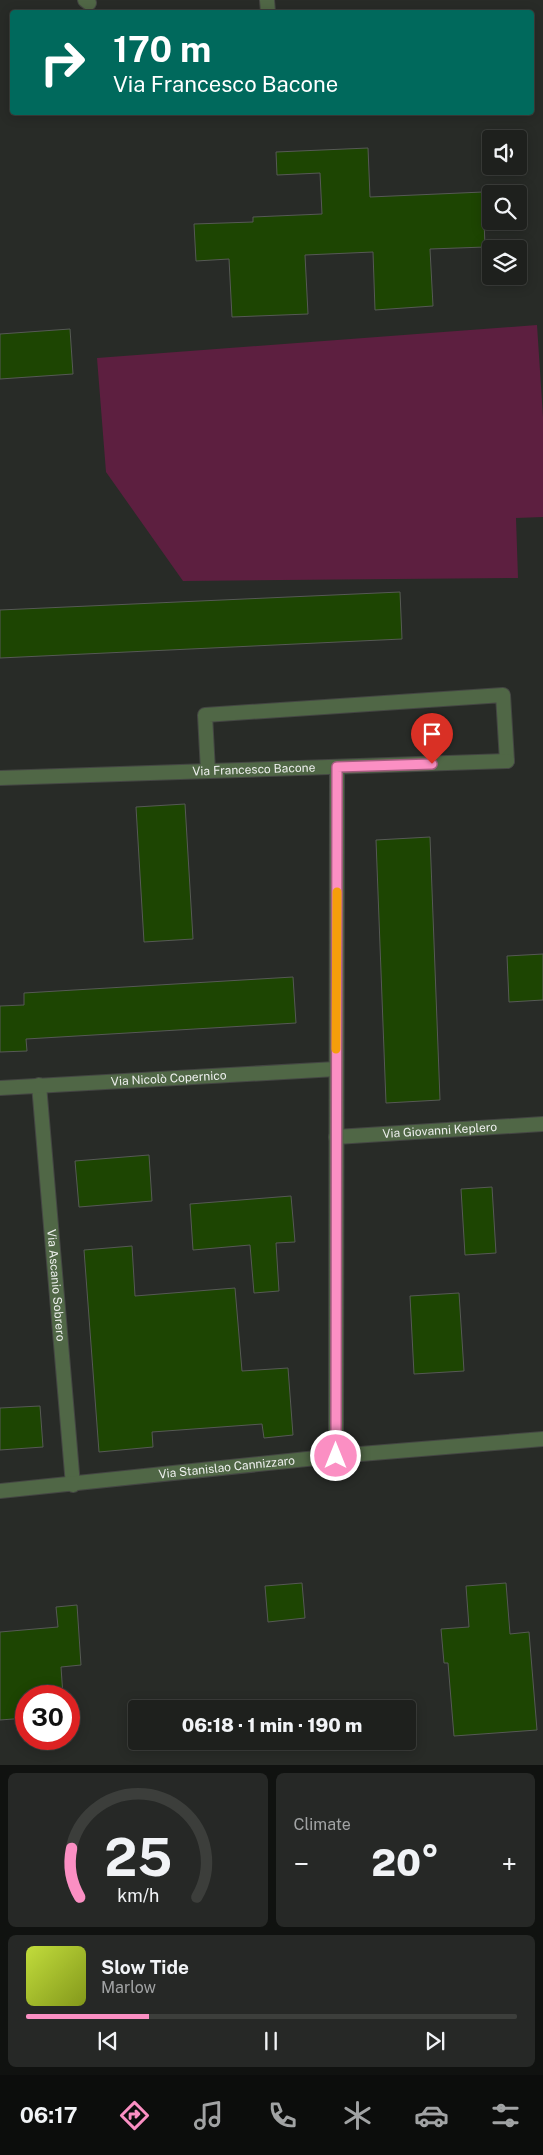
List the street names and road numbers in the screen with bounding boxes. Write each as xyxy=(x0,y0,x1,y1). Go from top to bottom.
street label: Via Francesco Bacone xyxy=(192,760,316,779)
street label: Via Nicolò Copernico xyxy=(110,1068,227,1089)
street label: Via Giovanni Keplero xyxy=(382,1120,498,1141)
street label: Via Ascanio Sobrero xyxy=(44,1229,68,1342)
street label: Via Stanislao Cannizzaro xyxy=(158,1453,296,1481)

